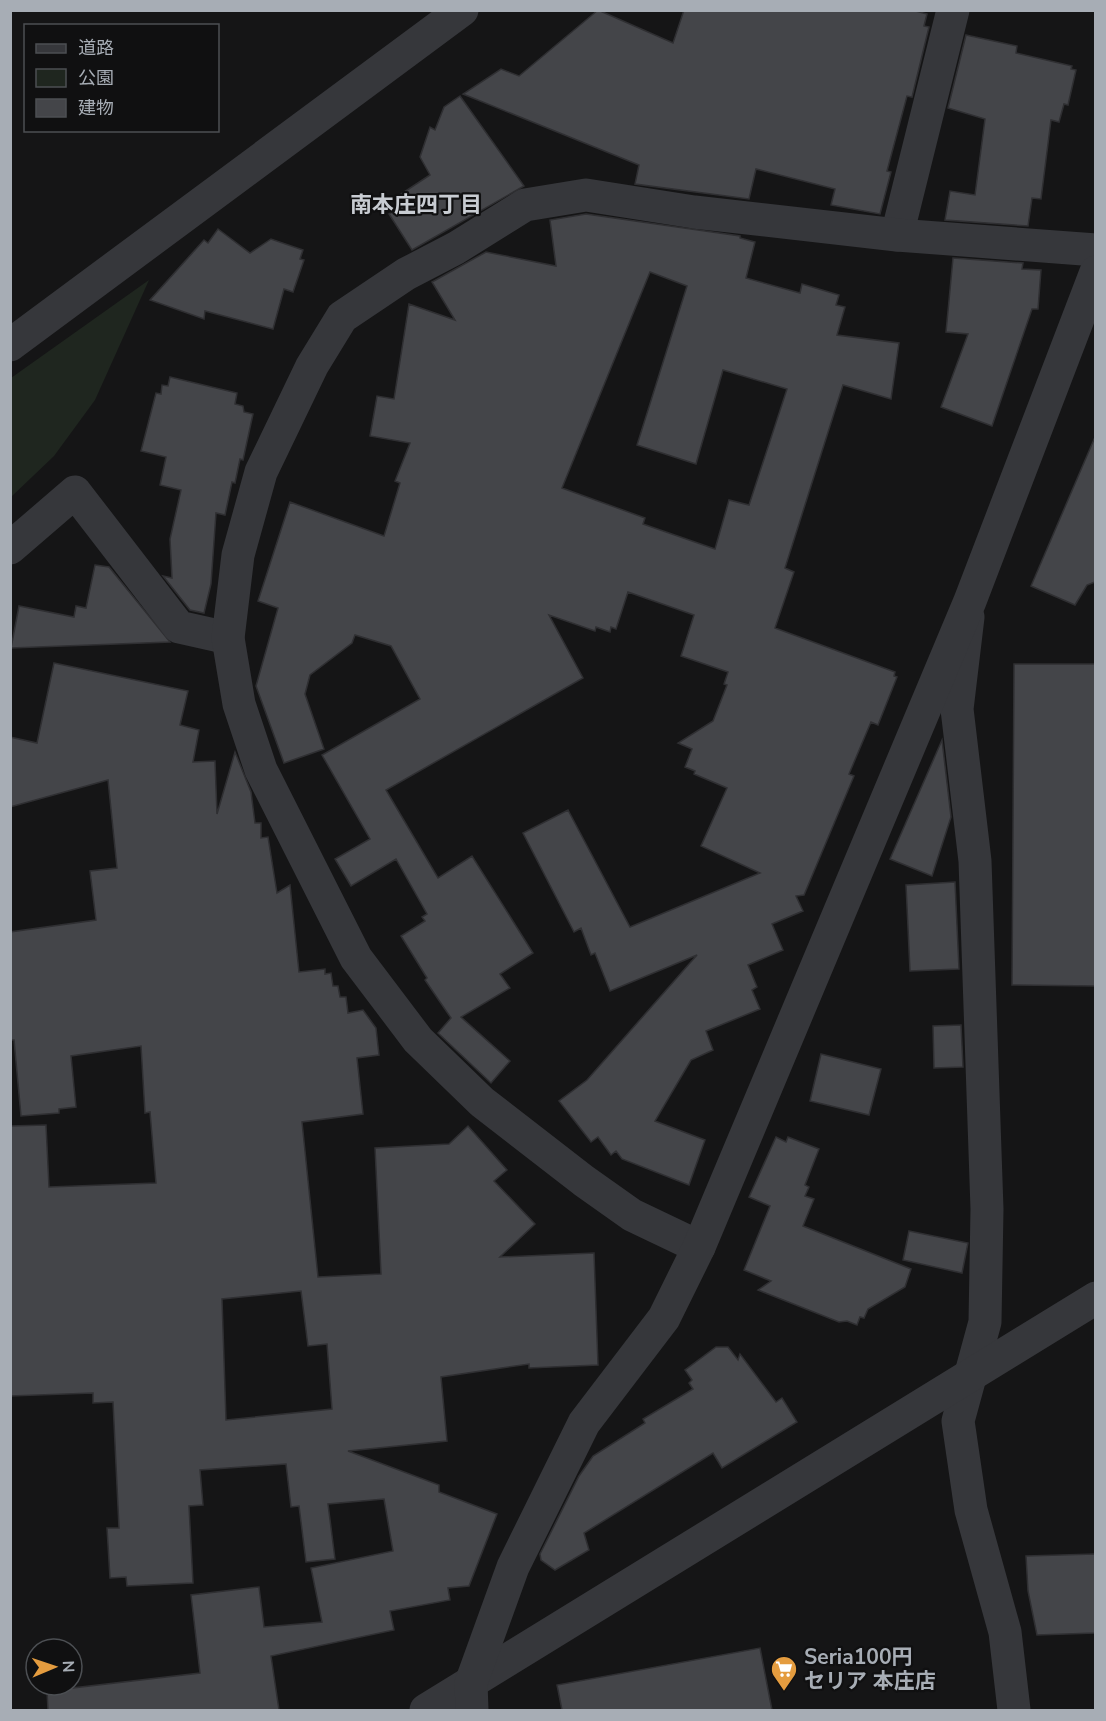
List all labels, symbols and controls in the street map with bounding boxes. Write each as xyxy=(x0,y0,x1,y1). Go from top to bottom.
legend xyxy=(24,24,219,132)
text: 道路 xyxy=(78,36,114,60)
text: 公園 xyxy=(78,66,114,90)
text: 建物 xyxy=(78,96,114,120)
district label: 南本庄四丁目 xyxy=(350,190,482,220)
north arrow xyxy=(24,1637,84,1697)
place label: Seria100円 セリア 本庄店 xyxy=(804,1643,936,1695)
supermarket icon: Seria100円 セリア 本庄店 xyxy=(769,1654,799,1692)
text: N xyxy=(57,1660,79,1673)

